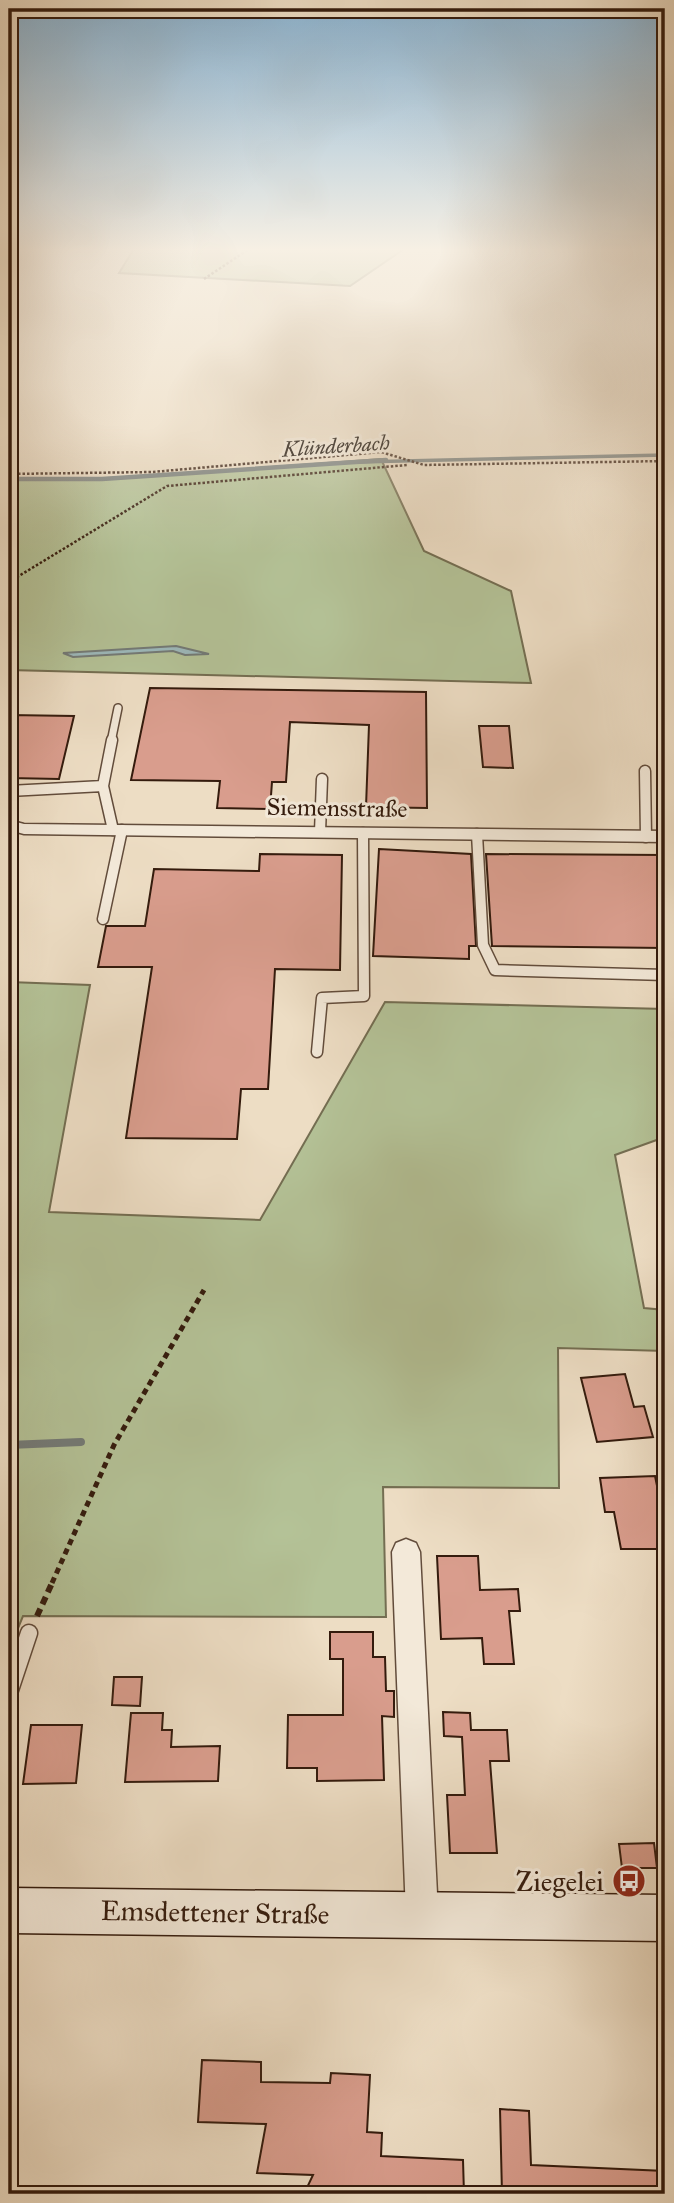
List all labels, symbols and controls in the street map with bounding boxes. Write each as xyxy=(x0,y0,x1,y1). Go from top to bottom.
water label: Klünderbach xyxy=(280,429,391,463)
street label: Siemensstraße xyxy=(266,792,408,824)
bus stop icon: Ziegelei xyxy=(610,1862,648,1900)
place label: Ziegelei xyxy=(516,1864,604,1899)
street label: Emsdettener Straße xyxy=(100,1893,330,1932)

